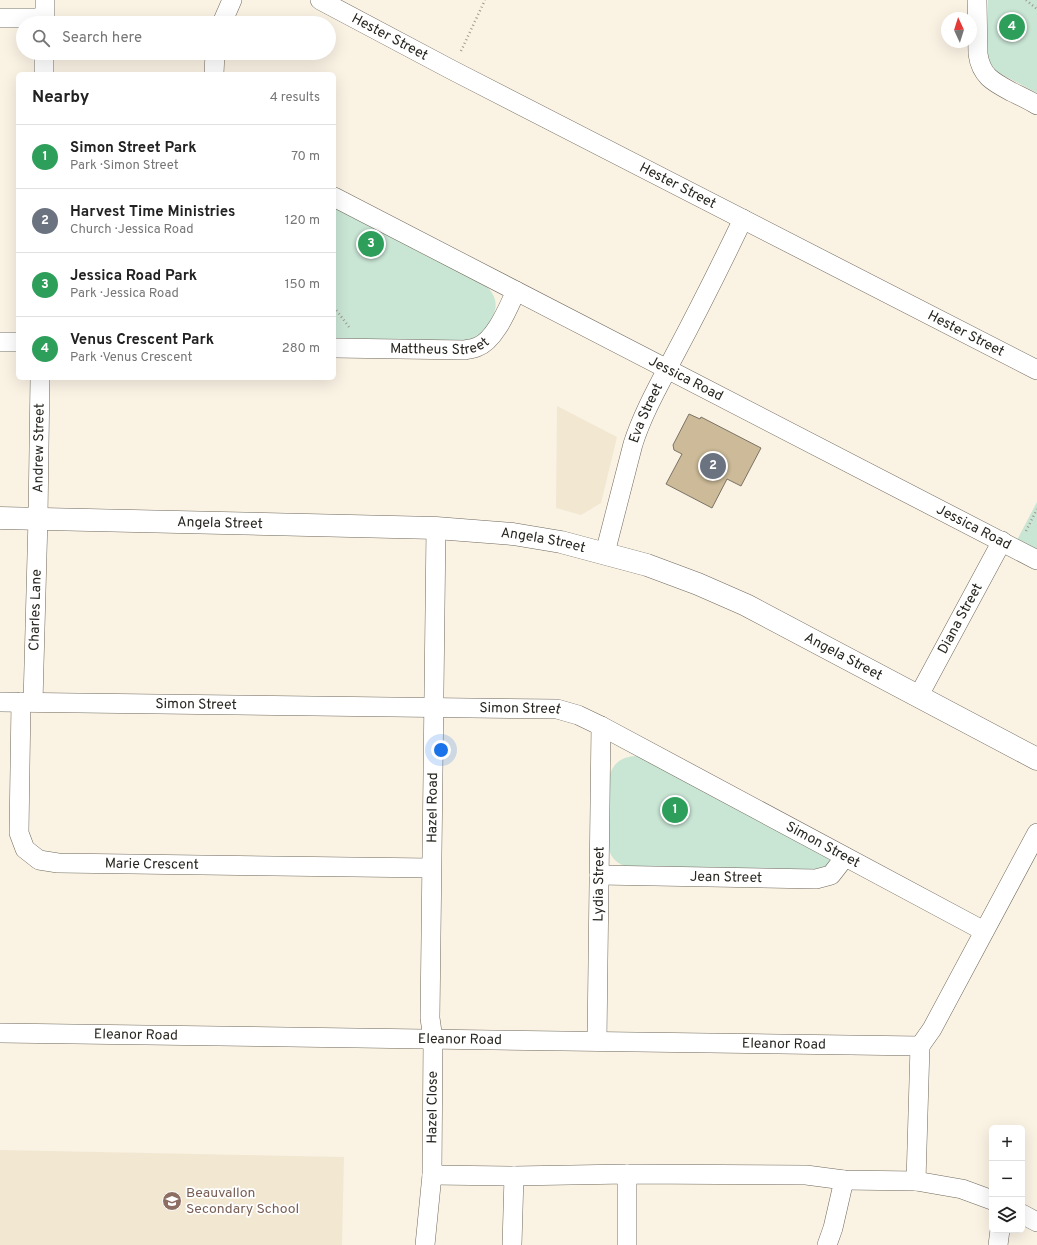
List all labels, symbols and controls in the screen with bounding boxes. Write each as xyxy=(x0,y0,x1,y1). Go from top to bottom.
street label: Hester Street xyxy=(349,10,431,64)
north arrow xyxy=(941,12,977,48)
pin: 4 xyxy=(999,12,1025,42)
search box xyxy=(16,16,336,60)
icon: search xyxy=(30,27,52,49)
text: Search here xyxy=(62,29,142,48)
text: Nearby xyxy=(32,87,89,109)
text: 4 results xyxy=(270,90,320,106)
text: Simon Street Park xyxy=(70,139,197,158)
text: 1 xyxy=(42,149,48,165)
text: 70 m xyxy=(291,149,320,165)
text: Park · Simon Street xyxy=(70,158,179,174)
street label: Hester Street xyxy=(636,159,719,212)
text: Harvest Time Ministries xyxy=(70,203,235,222)
text: 2 xyxy=(41,213,49,229)
text: 120 m xyxy=(285,213,320,229)
text: Church · Jessica Road xyxy=(70,222,194,238)
pin: 3 xyxy=(358,229,384,259)
text: Jessica Road Park xyxy=(70,267,197,286)
text: 3 xyxy=(41,277,49,293)
text: 150 m xyxy=(285,277,320,293)
text: Park · Jessica Road xyxy=(70,286,179,302)
street label: Hester Street xyxy=(925,307,1007,360)
text: Venus Crescent Park xyxy=(70,331,214,350)
street label: Mattheus Street xyxy=(390,334,493,358)
text: 4 xyxy=(41,341,49,357)
text: 280 m xyxy=(282,341,320,357)
text: Park · Venus Crescent xyxy=(70,350,192,366)
street label: Jessica Road xyxy=(646,352,726,405)
street label: Eva Street xyxy=(625,380,667,445)
street label: Andrew Street xyxy=(30,403,48,493)
pin: 2 xyxy=(700,451,726,481)
street label: Jessica Road xyxy=(934,501,1014,554)
street label: Angela Street xyxy=(177,514,263,533)
street label: Angela Street xyxy=(500,525,587,557)
street label: Charles Lane xyxy=(26,569,45,651)
street label: Diana Street xyxy=(934,580,986,657)
street label: Angela Street xyxy=(801,629,885,684)
street label: Simon Street xyxy=(155,695,237,713)
street label: Simon Street xyxy=(479,700,563,718)
your location xyxy=(431,740,451,760)
street label: Hazel Road xyxy=(424,772,442,843)
pin: 1 xyxy=(662,795,688,825)
street label: Simon Street xyxy=(783,818,863,871)
street label: Lydia Street xyxy=(590,846,608,922)
street label: Marie Crescent xyxy=(105,855,199,873)
street label: Jean Street xyxy=(690,868,762,887)
street label: Eleanor Road xyxy=(94,1026,178,1044)
street label: Eleanor Road xyxy=(418,1030,502,1049)
street label: Eleanor Road xyxy=(742,1035,826,1053)
street label: Hazel Close xyxy=(424,1071,441,1144)
map controls xyxy=(989,1125,1025,1233)
button: + xyxy=(989,1125,1025,1161)
button: − xyxy=(989,1161,1025,1197)
place label: Beauvallon Secondary School xyxy=(186,1185,299,1218)
school or university icon: Beauvallon Secondary School xyxy=(161,1190,183,1212)
button: layers xyxy=(989,1197,1025,1233)

